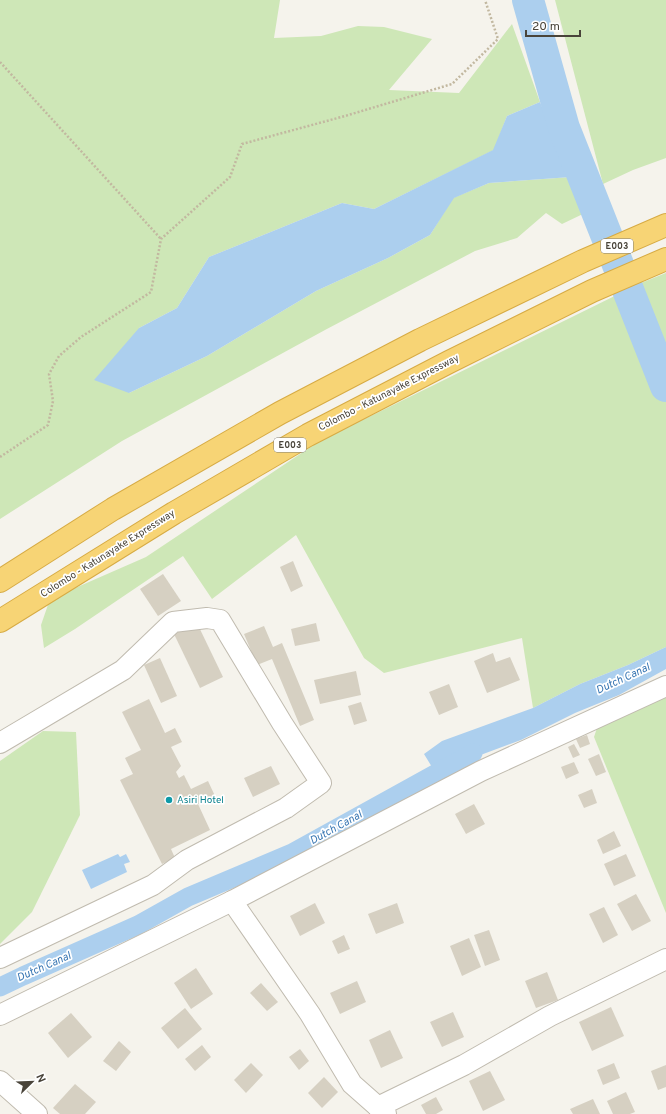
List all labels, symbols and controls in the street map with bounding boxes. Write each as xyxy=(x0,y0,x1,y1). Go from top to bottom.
scale bar xyxy=(526,12,580,38)
text: 20 m xyxy=(532,19,560,35)
road number: E003 xyxy=(601,239,633,253)
street label: Colombo - Katunayake Expressway xyxy=(316,352,462,434)
road number: E003 xyxy=(274,438,306,452)
street label: Colombo - Katunayake Expressway xyxy=(38,507,178,601)
water label: Dutch Canal xyxy=(594,660,653,698)
place label: Asiri Hotel xyxy=(177,794,224,807)
marker: Asiri Hotel xyxy=(164,795,174,805)
water label: Dutch Canal xyxy=(307,807,366,848)
water label: Dutch Canal xyxy=(15,948,74,985)
north arrow xyxy=(12,1062,52,1102)
text: N xyxy=(32,1072,48,1085)

